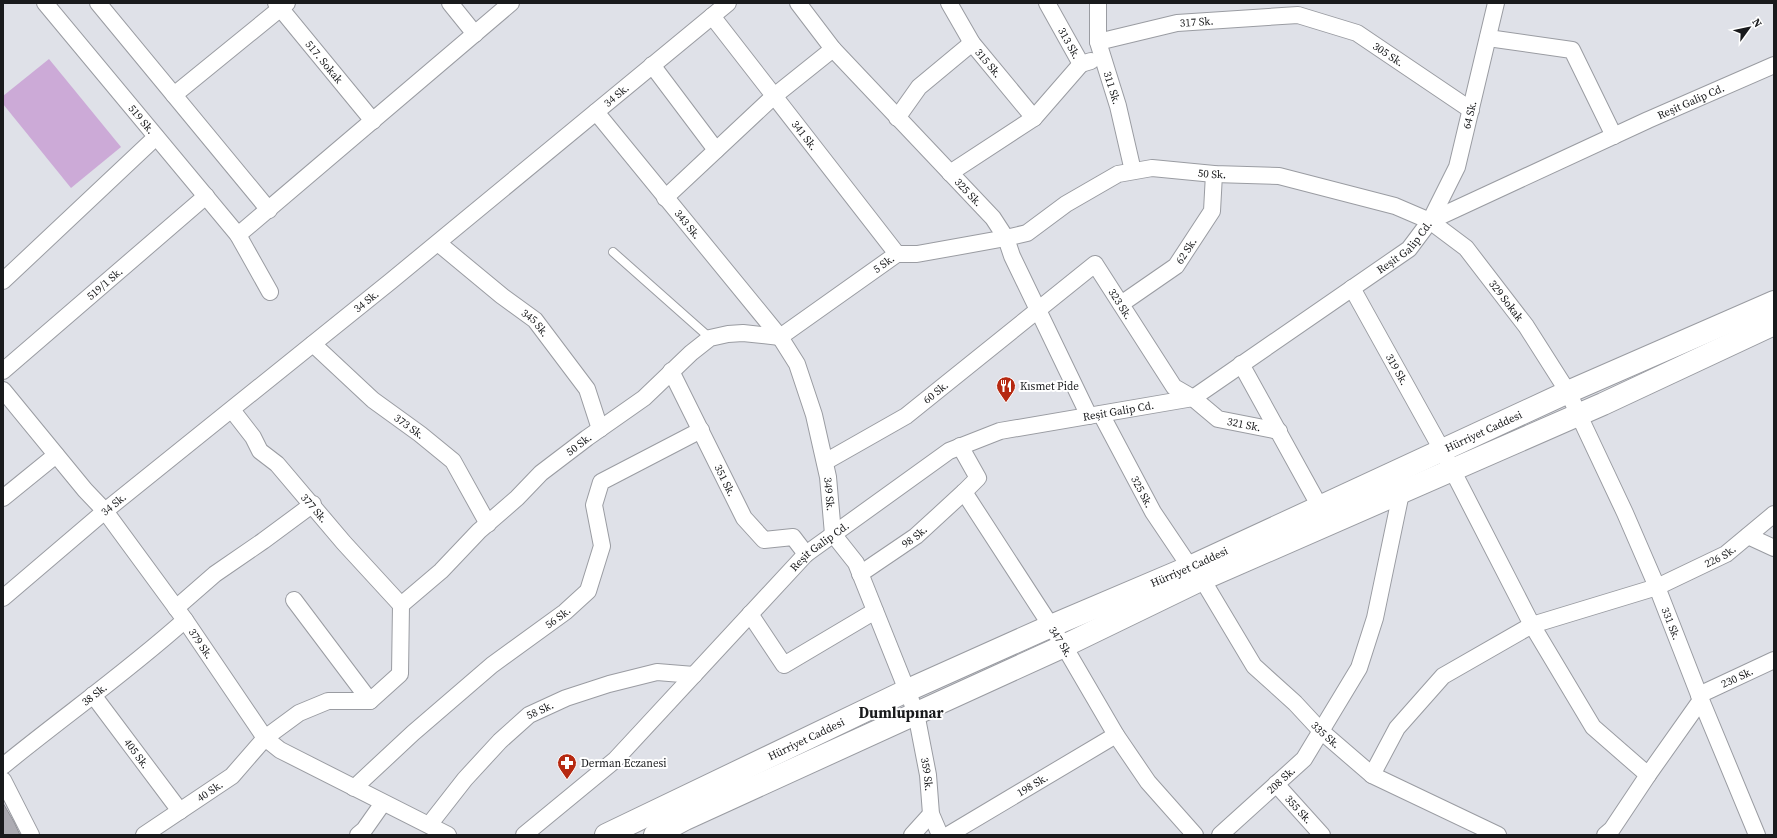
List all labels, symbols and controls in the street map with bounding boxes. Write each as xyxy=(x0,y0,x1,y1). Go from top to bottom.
north arrow xyxy=(1729,8,1769,48)
street label: 317 Sk. xyxy=(1179,13,1214,30)
text: N xyxy=(1748,15,1765,30)
street label: 313 Sk. xyxy=(1055,25,1084,62)
street label: 517. Sokak xyxy=(302,37,347,87)
street label: 305 Sk. xyxy=(1370,38,1407,70)
street label: 315 Sk. xyxy=(972,45,1005,81)
street label: 311 Sk. xyxy=(1100,69,1125,106)
street label: 34 Sk. xyxy=(600,80,632,110)
street label: Reşit Galip Cd. xyxy=(1655,80,1727,123)
street label: 64 Sk. xyxy=(1459,99,1480,130)
street label: 519 Sk. xyxy=(125,101,158,137)
street label: 341 Sk. xyxy=(788,117,821,153)
street label: 50 Sk. xyxy=(1197,165,1227,182)
street label: 325 Sk. xyxy=(951,175,986,210)
street label: 343 Sk. xyxy=(671,206,704,242)
street label: Reşit Galip Cd. xyxy=(1373,217,1435,277)
street label: 62 Sk. xyxy=(1172,235,1200,267)
street label: 5 Sk. xyxy=(870,251,897,276)
street label: 519/1 Sk. xyxy=(83,264,126,303)
street label: 329 Sokak xyxy=(1486,277,1528,325)
street label: 323 Sk. xyxy=(1105,285,1136,322)
street label: 34 Sk. xyxy=(350,286,382,316)
street label: 345 Sk. xyxy=(519,305,552,340)
street label: 319 Sk. xyxy=(1382,351,1412,388)
restaurant icon: Kısmet Pide xyxy=(995,375,1017,403)
street label: 60 Sk. xyxy=(920,378,951,407)
place label: Kısmet Pide xyxy=(1020,379,1079,394)
street label: Reşit Galip Cd. xyxy=(1082,397,1155,424)
street label: Hürriyet Caddesi xyxy=(1442,407,1524,455)
street label: 373 Sk. xyxy=(391,410,428,442)
street label: 321 Sk. xyxy=(1226,413,1262,435)
street label: 50 Sk. xyxy=(563,430,594,459)
street label: 351 Sk. xyxy=(711,462,740,499)
street label: 325 Sk. xyxy=(1128,473,1157,510)
street label: 349 Sk. xyxy=(821,476,838,512)
street label: 34 Sk. xyxy=(98,489,129,519)
street label: 377 Sk. xyxy=(298,490,331,526)
street label: Reşit Galip Cd. xyxy=(786,518,852,574)
street label: 98 Sk. xyxy=(899,522,930,551)
street label: 226 Sk. xyxy=(1702,541,1739,571)
street label: Hürriyet Caddesi xyxy=(1148,543,1230,590)
street label: 56 Sk. xyxy=(542,603,574,632)
street label: 331 Sk. xyxy=(1658,605,1684,642)
street label: 347 Sk. xyxy=(1046,623,1076,660)
street label: 379 Sk. xyxy=(185,625,217,662)
street label: 230 Sk. xyxy=(1719,663,1756,691)
street label: 38 Sk. xyxy=(78,680,110,709)
street label: 58 Sk. xyxy=(524,697,556,723)
district label: Dumlupınar xyxy=(858,702,944,723)
street label: Hürriyet Caddesi xyxy=(765,714,847,764)
street label: 335 Sk. xyxy=(1308,718,1343,752)
street label: 405 Sk. xyxy=(121,735,153,771)
pharmacy icon: Derman Eczanesi xyxy=(556,752,578,780)
place label: Derman Eczanesi xyxy=(581,756,667,771)
street label: 359 Sk. xyxy=(917,756,937,792)
street label: 208 Sk. xyxy=(1263,763,1298,797)
street label: 198 Sk. xyxy=(1014,770,1051,800)
street label: 40 Sk. xyxy=(194,777,226,805)
street label: 355 Sk. xyxy=(1282,792,1316,827)

